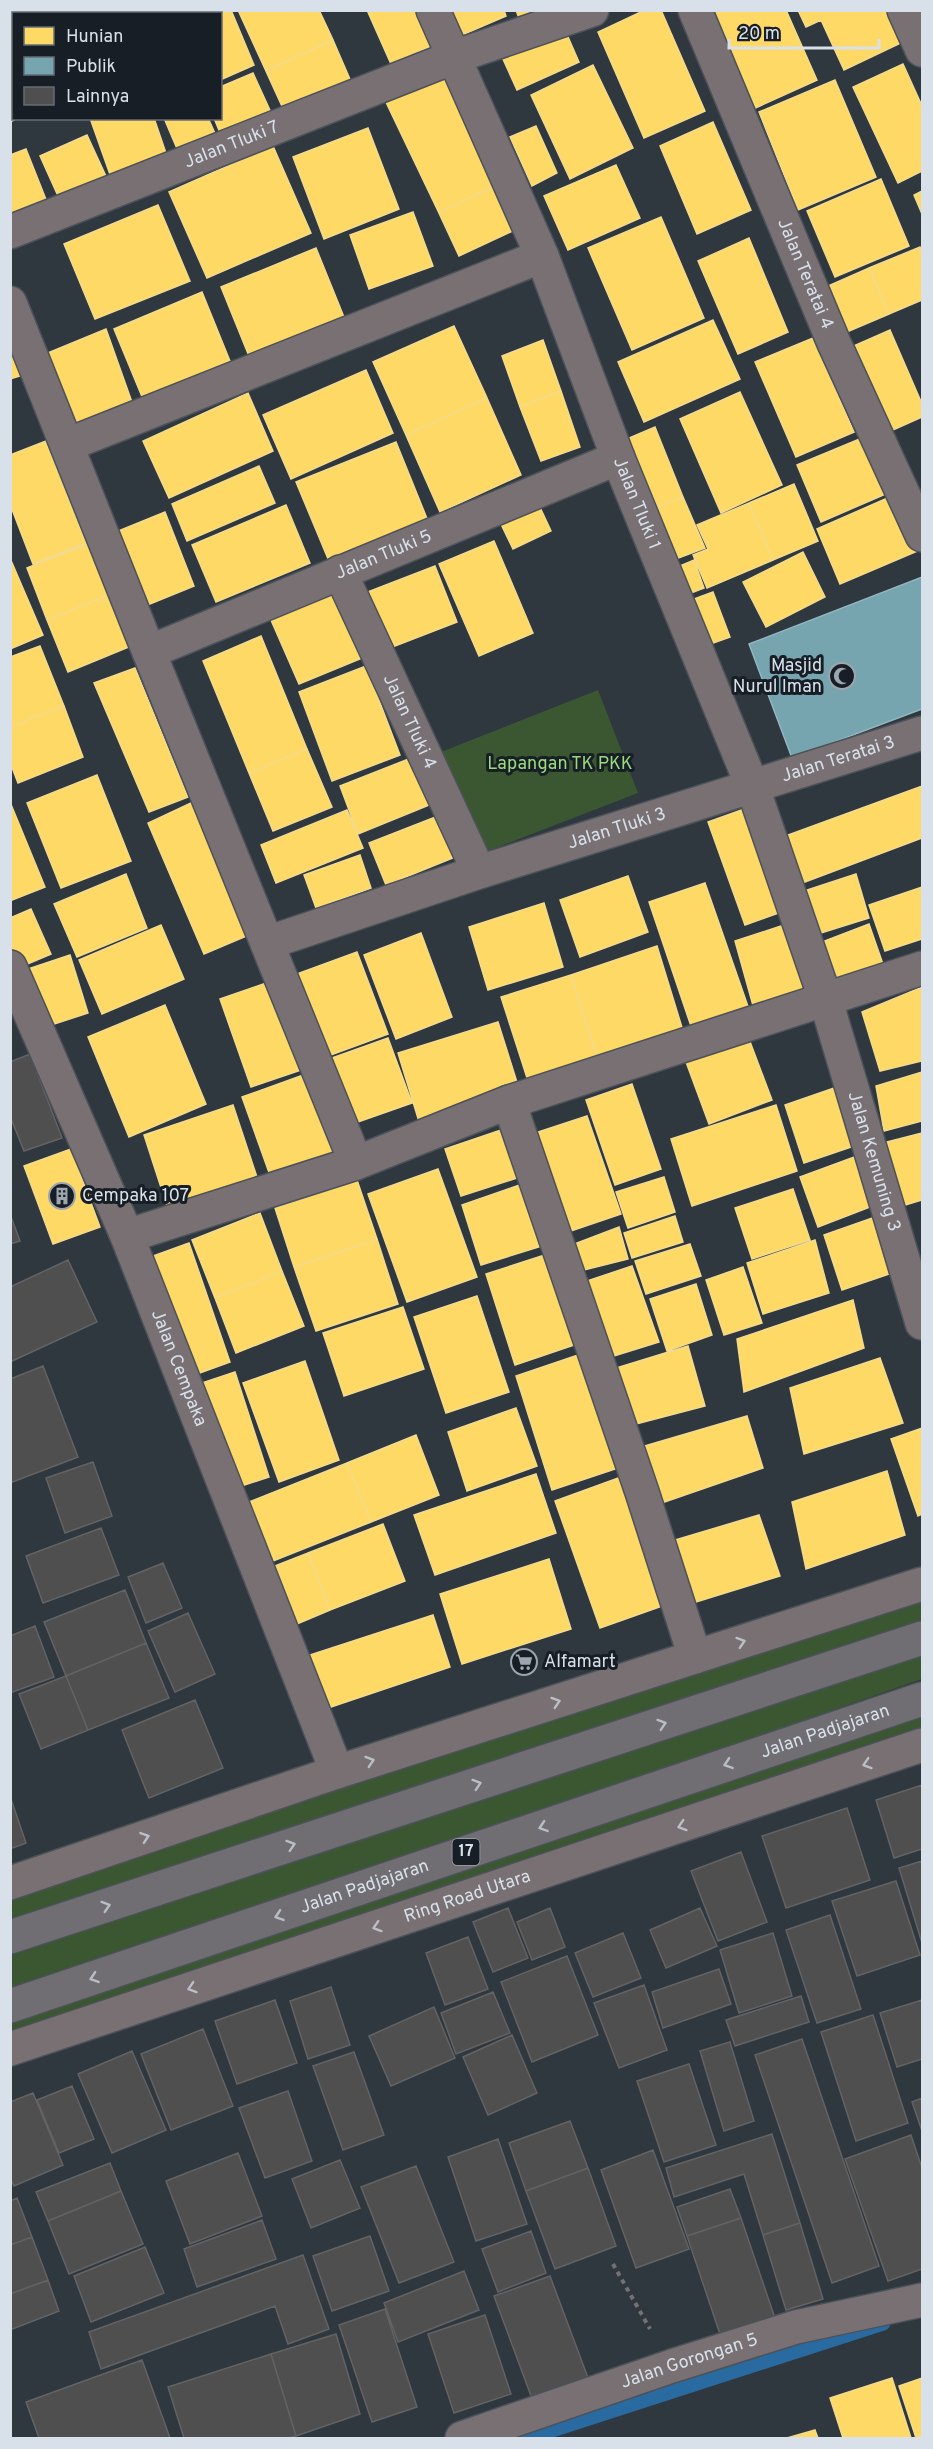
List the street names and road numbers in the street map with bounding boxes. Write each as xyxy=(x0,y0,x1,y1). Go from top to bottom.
street label: Jalan Tluki 7 xyxy=(181,116,282,174)
street label: Jalan Teratai 4 xyxy=(772,215,839,333)
street label: Jalan Tluki 1 xyxy=(607,454,666,553)
street label: Jalan Tluki 5 xyxy=(332,525,435,585)
street label: Jalan Tluki 4 xyxy=(377,670,441,773)
street label: Jalan Teratai 3 xyxy=(779,731,898,788)
street label: Jalan Tluki 3 xyxy=(565,803,669,855)
street label: Jalan Kemuning 3 xyxy=(842,1089,906,1234)
street label: Jalan Cempaka xyxy=(145,1306,212,1430)
street label: Jalan Padjajaran xyxy=(757,1699,893,1764)
road number: 17 xyxy=(452,1839,480,1865)
street label: Jalan Padjajaran xyxy=(297,1854,432,1919)
street label: Ring Road Utara xyxy=(401,1865,534,1928)
street label: Jalan Gorongan 5 xyxy=(618,2328,761,2394)

